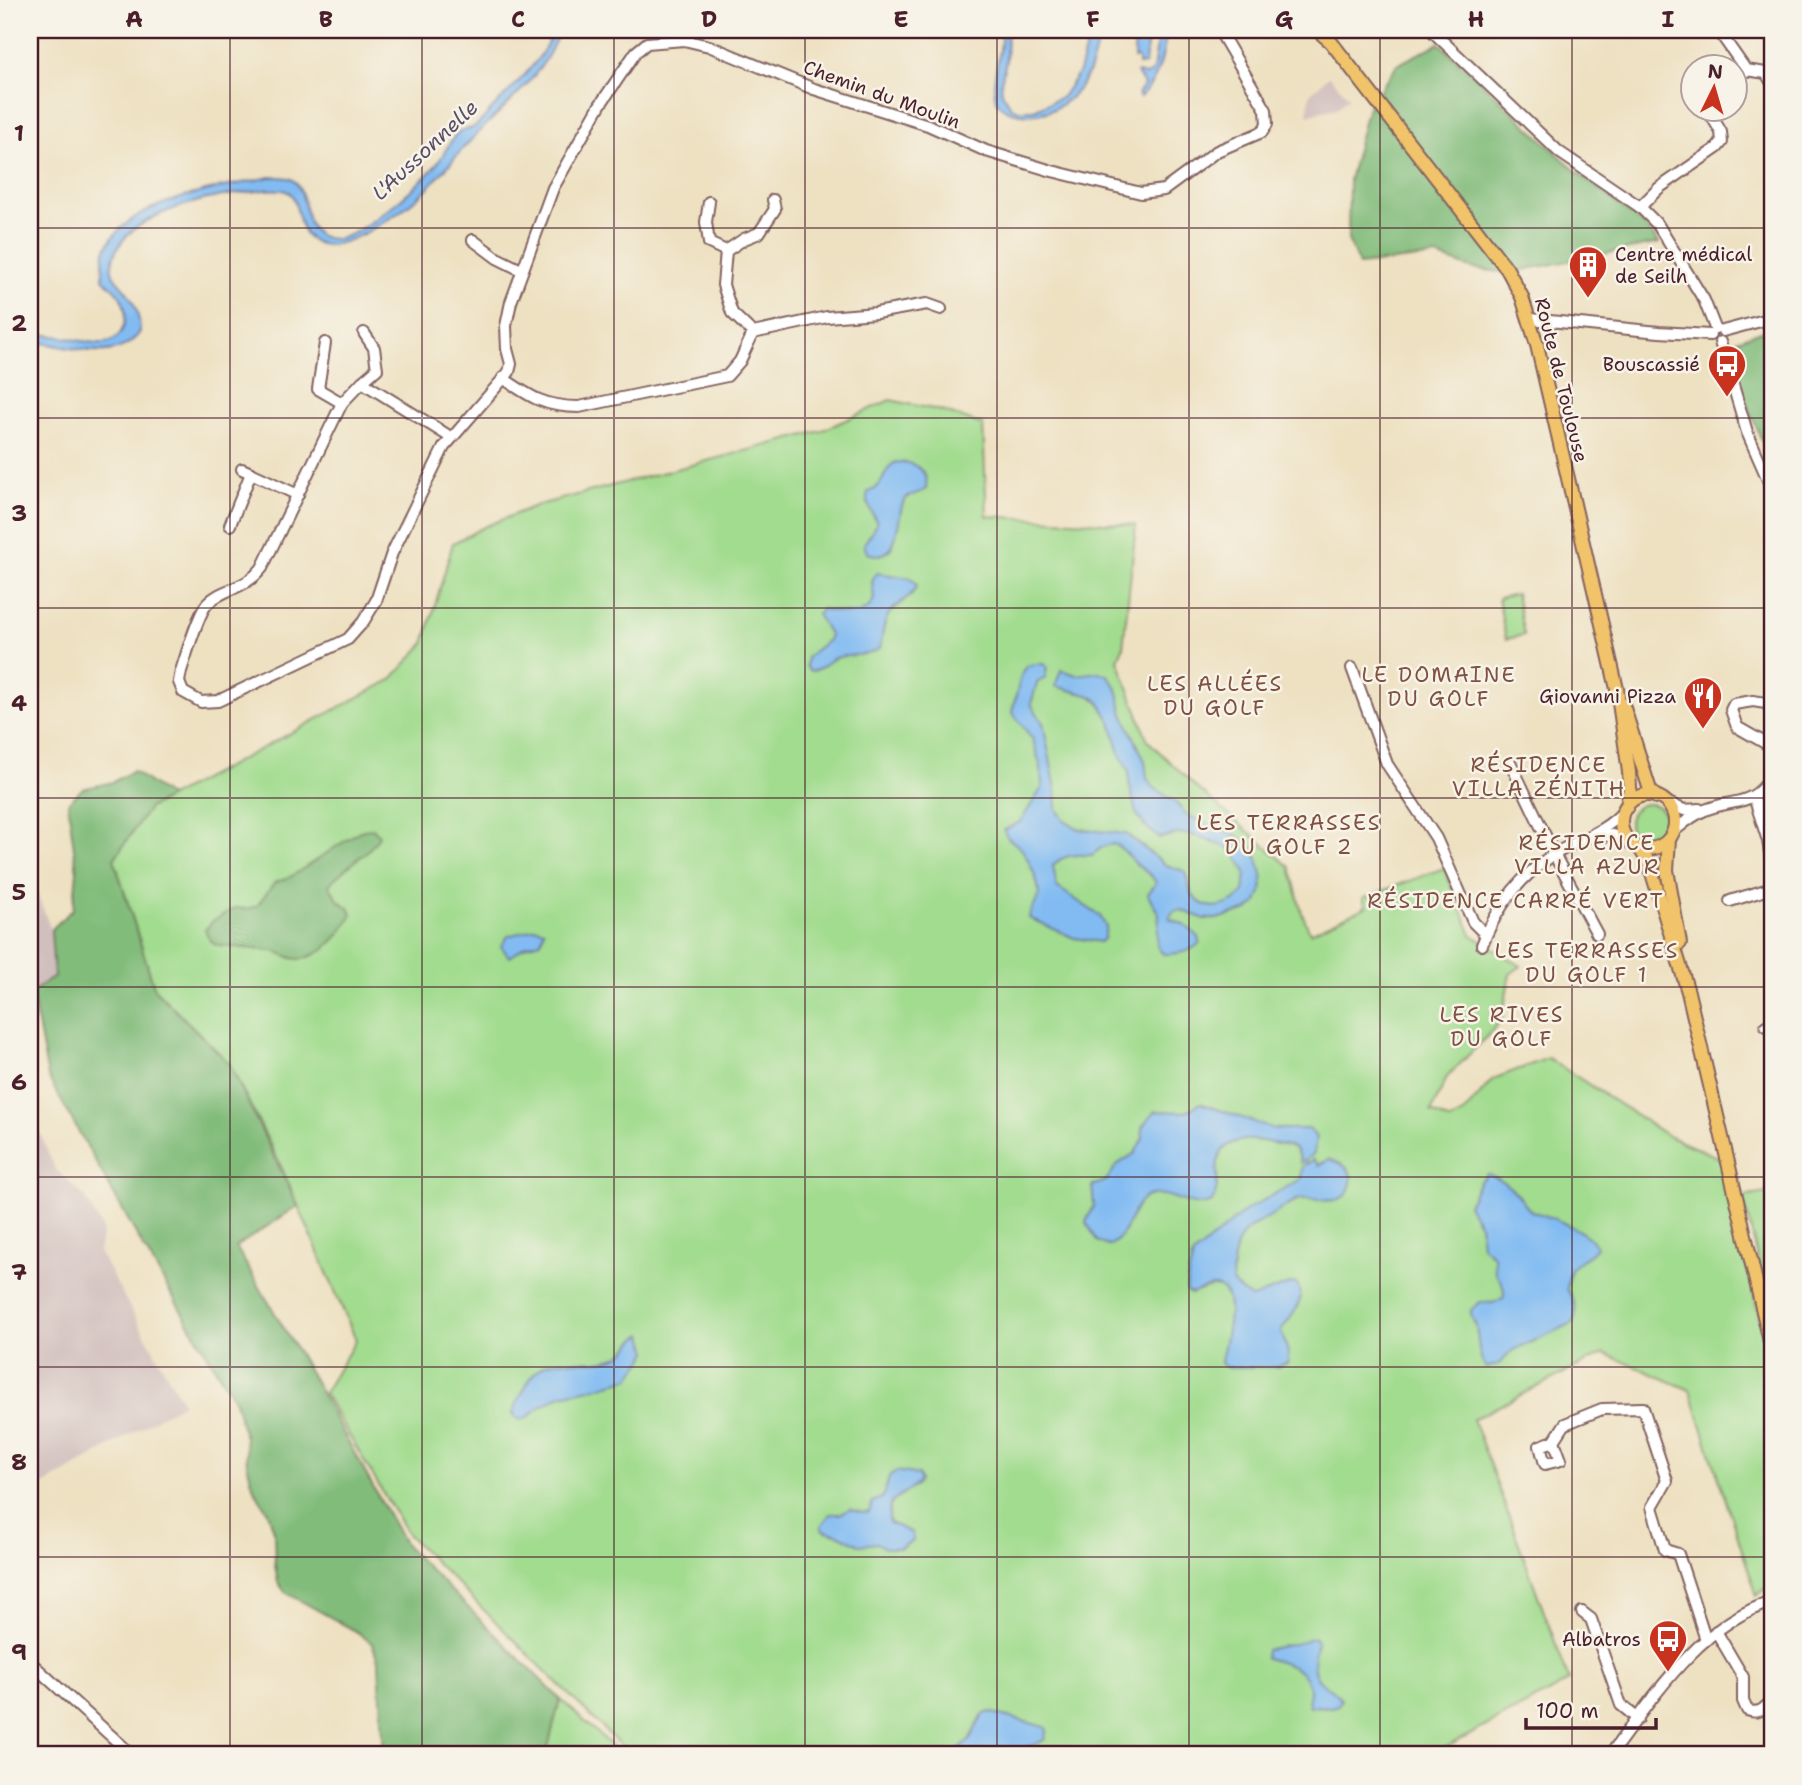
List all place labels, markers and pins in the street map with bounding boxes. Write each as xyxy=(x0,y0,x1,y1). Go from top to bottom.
place label: Centre médical de Seilh xyxy=(1615,242,1752,289)
building icon: Centre médical de Seilh xyxy=(1567,244,1609,299)
bus stop icon: Bouscassié xyxy=(1706,343,1748,398)
place label: Bouscassié xyxy=(1603,352,1700,377)
restaurant icon: Giovanni Pizza xyxy=(1682,675,1724,730)
place label: Giovanni Pizza xyxy=(1539,684,1676,709)
bus stop icon: Albatros xyxy=(1647,1618,1689,1673)
place label: Albatros xyxy=(1562,1627,1641,1652)

